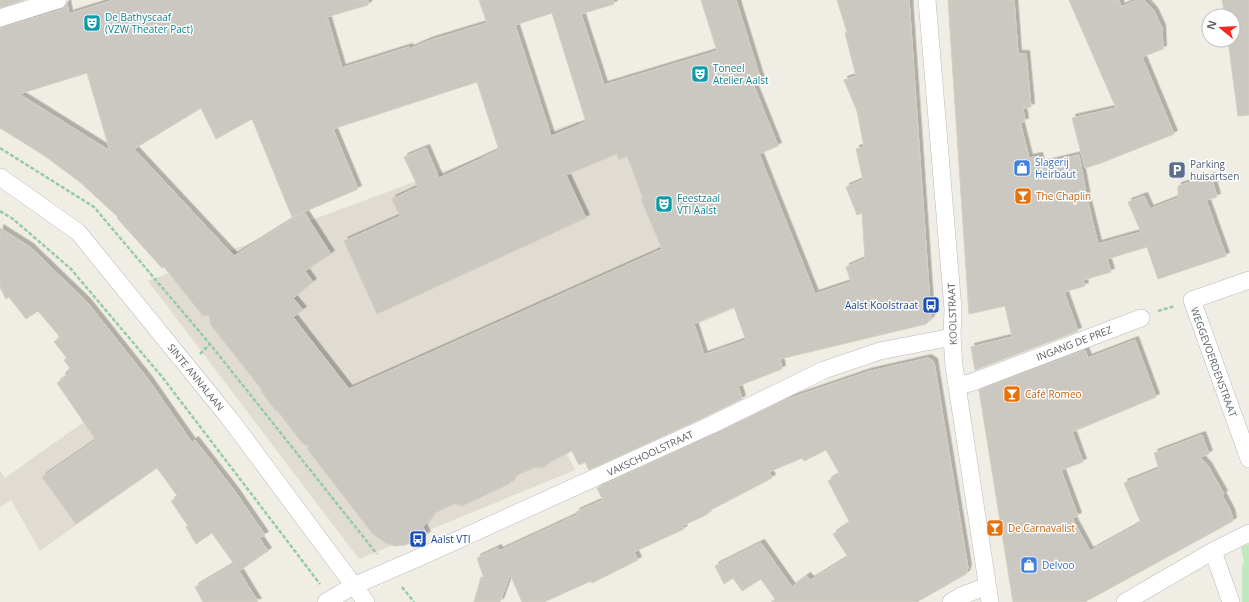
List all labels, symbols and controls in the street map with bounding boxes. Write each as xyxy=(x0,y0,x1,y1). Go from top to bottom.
north arrow xyxy=(1201,8,1241,48)
place label: De Bathyscaaf (VZW Theater Pact) xyxy=(105,10,193,36)
theatre icon: De Bathyscaaf (VZW Theater Pact) xyxy=(82,13,102,33)
text: N xyxy=(1202,18,1220,31)
place label: Toneel Atelier Aalst xyxy=(713,61,769,87)
theatre icon: Toneel Atelier Aalst xyxy=(690,64,710,84)
place label: Slagerij Heirbaut xyxy=(1035,155,1076,181)
place label: Parking huisartsen xyxy=(1190,157,1239,183)
shop icon: Slagerij Heirbaut xyxy=(1012,158,1032,178)
parking icon: Parking huisartsen xyxy=(1167,160,1187,180)
bar icon: The Chaplin xyxy=(1013,186,1033,206)
place label: The Chaplin xyxy=(1036,189,1091,203)
place label: Feestzaal VTI Aalst xyxy=(677,191,720,217)
theatre icon: Feestzaal VTI Aalst xyxy=(654,194,674,214)
street label: KOOLSTRAAT xyxy=(944,282,960,345)
bus stop icon: Aalst Koolstraat xyxy=(921,295,941,315)
place label: Aalst Koolstraat xyxy=(845,298,918,312)
street label: WEGGEVOERDENSTRAAT xyxy=(1188,305,1241,419)
street label: INGANG DE PREZ xyxy=(1034,322,1114,364)
street label: SINTE ANNALAAN xyxy=(165,341,227,413)
bar icon: Café Romeo xyxy=(1002,384,1022,404)
place label: Café Romeo xyxy=(1025,387,1082,401)
street label: VAKSCHOOLSTRAAT xyxy=(605,427,696,479)
bar icon: De Carnavalist xyxy=(985,518,1005,538)
place label: De Carnavalist xyxy=(1008,521,1075,535)
bus stop icon: Aalst VTI xyxy=(408,529,428,549)
place label: Aalst VTI xyxy=(431,532,471,546)
shop icon: Delvoo xyxy=(1019,555,1039,575)
place label: Delvoo xyxy=(1042,558,1074,572)

